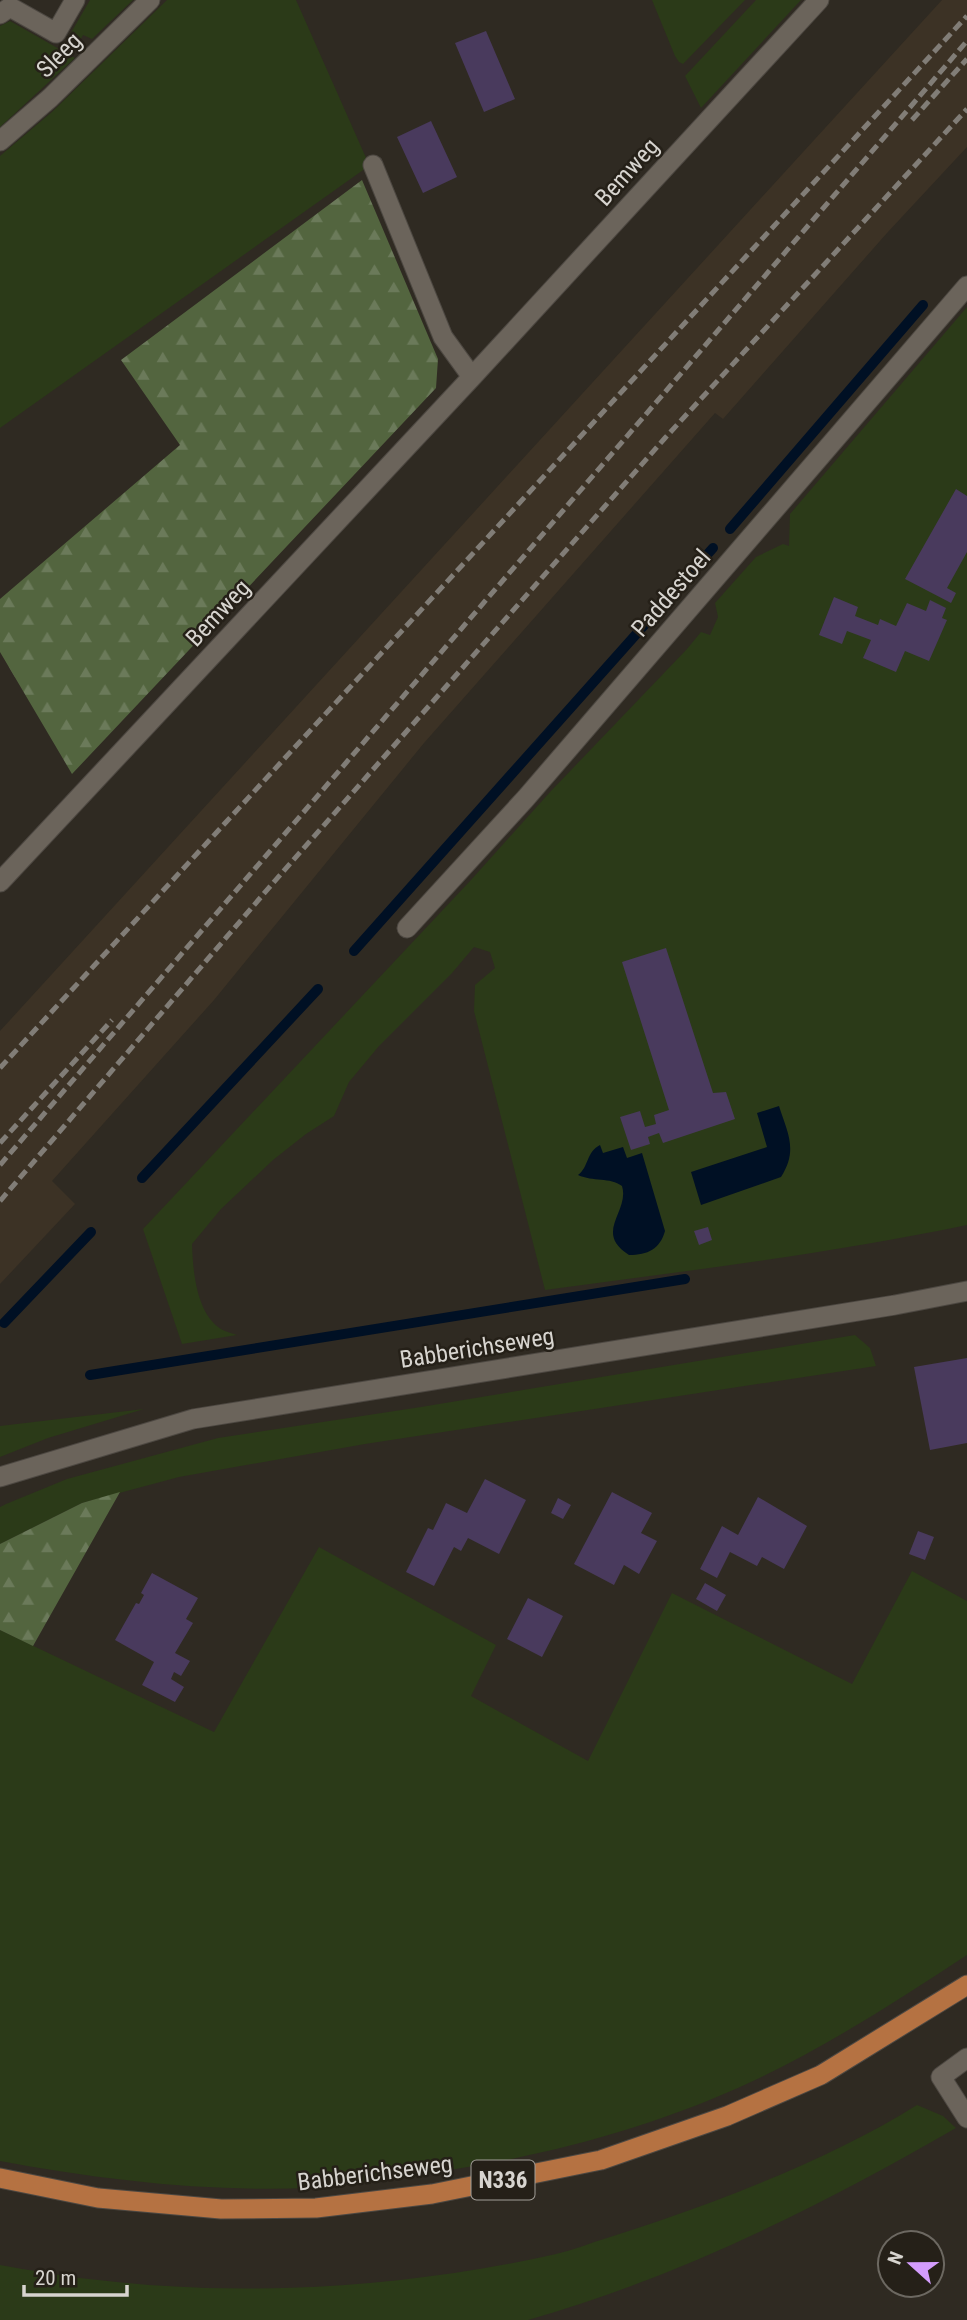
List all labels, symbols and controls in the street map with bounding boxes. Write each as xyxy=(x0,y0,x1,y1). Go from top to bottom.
street label: Sleeg xyxy=(31,27,87,83)
street label: Bemweg xyxy=(589,132,665,212)
street label: Paddestoel xyxy=(626,544,716,642)
street label: Bemweg xyxy=(180,574,256,652)
street label: Babberichseweg xyxy=(398,1322,556,1374)
street label: Babberichseweg xyxy=(296,2150,454,2196)
road number: N336 xyxy=(472,2160,534,2200)
north arrow xyxy=(876,2229,946,2299)
text: N xyxy=(883,2249,908,2268)
scale bar xyxy=(24,2254,128,2298)
text: 20 m xyxy=(35,2266,76,2290)

